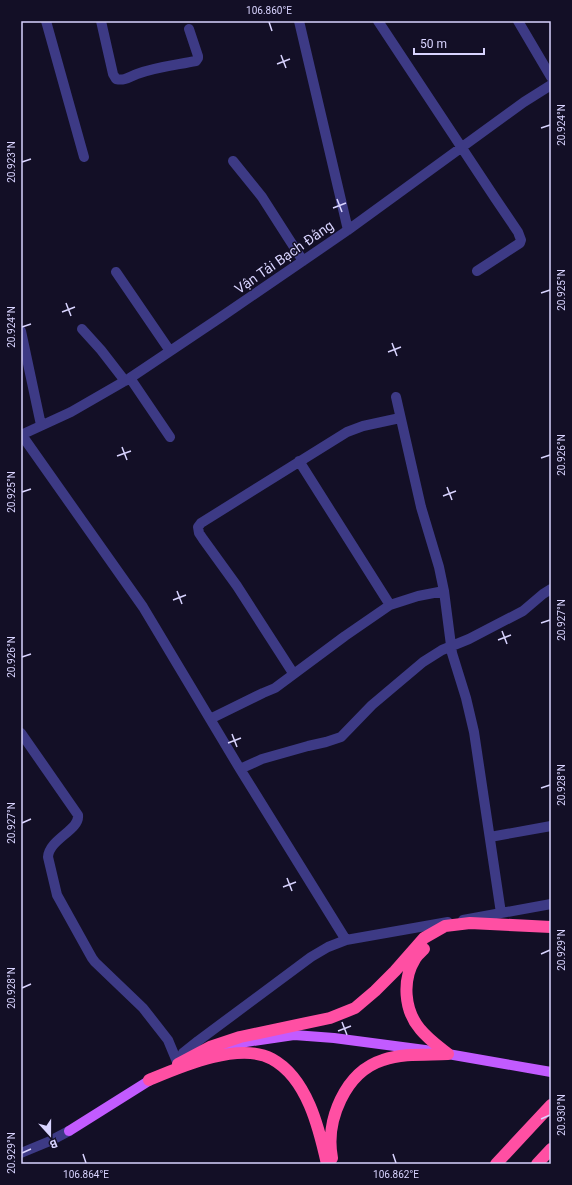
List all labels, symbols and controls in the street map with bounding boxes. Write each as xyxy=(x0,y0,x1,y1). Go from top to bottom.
text: 106.860°E xyxy=(246,5,292,16)
scale bar xyxy=(414,30,484,56)
text: 50 m xyxy=(420,37,447,51)
text: 20.924°N xyxy=(556,104,567,146)
text: 20.923°N xyxy=(6,141,17,183)
street label: Vận Tải Bạch Đằng xyxy=(232,217,336,297)
text: 20.925°N xyxy=(556,269,567,311)
text: 20.924°N xyxy=(6,306,17,348)
text: 20.926°N xyxy=(556,434,567,476)
text: 20.925°N xyxy=(6,471,17,513)
text: 20.927°N xyxy=(556,599,567,641)
text: 20.926°N xyxy=(6,636,17,678)
text: 20.928°N xyxy=(556,764,567,806)
text: 20.927°N xyxy=(6,802,17,844)
text: 20.929°N xyxy=(556,929,567,971)
text: 20.928°N xyxy=(6,967,17,1009)
text: 20.930°N xyxy=(556,1094,567,1136)
north arrow xyxy=(30,1115,70,1155)
text: 20.929°N xyxy=(6,1132,17,1174)
text: B xyxy=(48,1137,59,1151)
text: 106.864°E xyxy=(63,1169,109,1180)
text: 106.862°E xyxy=(373,1169,419,1180)

